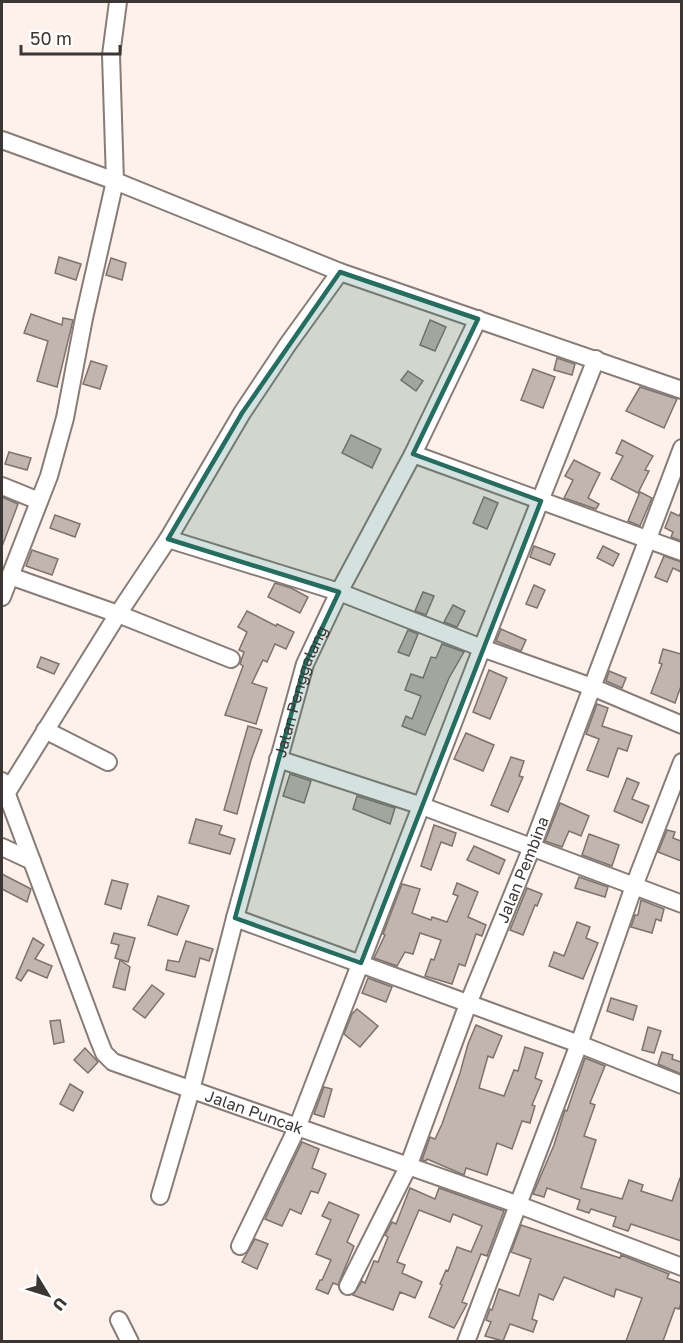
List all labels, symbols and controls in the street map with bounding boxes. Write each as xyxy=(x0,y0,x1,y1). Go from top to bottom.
scale bar xyxy=(21,18,120,56)
text: 50 m xyxy=(30,27,72,49)
street label: Jalan Penggalang xyxy=(270,622,332,760)
street label: Jalan Pembina xyxy=(492,814,553,926)
street label: Jalan Puncak xyxy=(202,1085,306,1138)
north arrow xyxy=(18,1265,78,1325)
text: U xyxy=(48,1293,71,1315)

